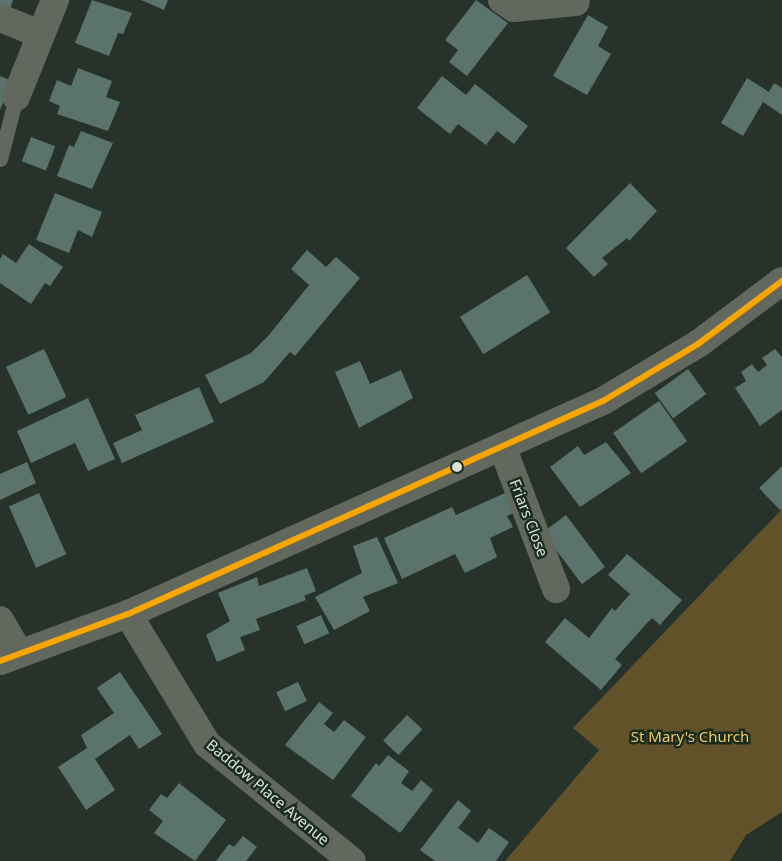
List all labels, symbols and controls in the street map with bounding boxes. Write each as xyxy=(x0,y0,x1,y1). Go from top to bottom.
unlabelled marker xyxy=(452,462,462,472)
street label: Friars Close xyxy=(506,477,552,559)
park label: St Mary's Church xyxy=(631,728,749,746)
street label: Baddow Place Avenue xyxy=(203,735,333,849)

